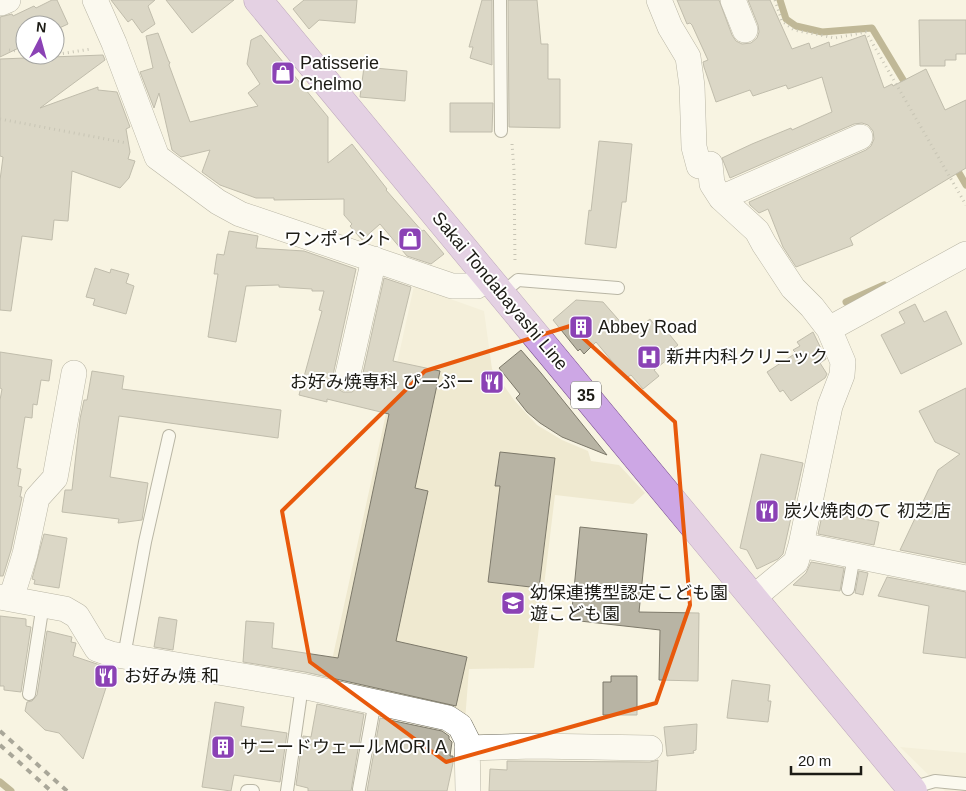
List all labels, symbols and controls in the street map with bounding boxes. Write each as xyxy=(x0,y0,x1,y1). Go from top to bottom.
north arrow xyxy=(15,15,65,65)
text: N xyxy=(35,19,47,36)
place label: Patisserie Chelmo xyxy=(300,53,379,94)
shop icon: Patisserie Chelmo xyxy=(270,60,296,86)
street label: Sakai Tondabayashi Line xyxy=(428,208,572,374)
shop icon: ワンポイント xyxy=(397,226,423,252)
place label: ワンポイント xyxy=(284,229,392,249)
building icon: Abbey Road xyxy=(568,314,594,340)
place label: Abbey Road xyxy=(598,317,697,337)
hospital icon: 新井内科クリニック xyxy=(636,344,662,370)
place label: 新井内科クリニック xyxy=(666,347,828,367)
restaurant icon: お好み焼専科 ぴーぷー xyxy=(479,369,505,395)
place label: お好み焼専科 ぴーぷー xyxy=(290,372,474,392)
road number: 35 xyxy=(571,382,601,408)
restaurant icon: 炭火焼肉のて 初芝店 xyxy=(754,498,780,524)
place label: 炭火焼肉のて 初芝店 xyxy=(784,501,951,521)
place label: 幼保連携型認定こども園 遊こども園 xyxy=(530,583,728,624)
school or university icon: 幼保連携型認定こども園 遊こども園 xyxy=(500,590,526,616)
restaurant icon: お好み焼 和 xyxy=(93,663,119,689)
place label: お好み焼 和 xyxy=(124,666,219,686)
building icon: サニードウェールMORI A xyxy=(210,734,236,760)
place label: サニードウェールMORI A xyxy=(240,737,447,757)
scale bar xyxy=(791,744,861,776)
text: 20 m xyxy=(798,752,831,769)

